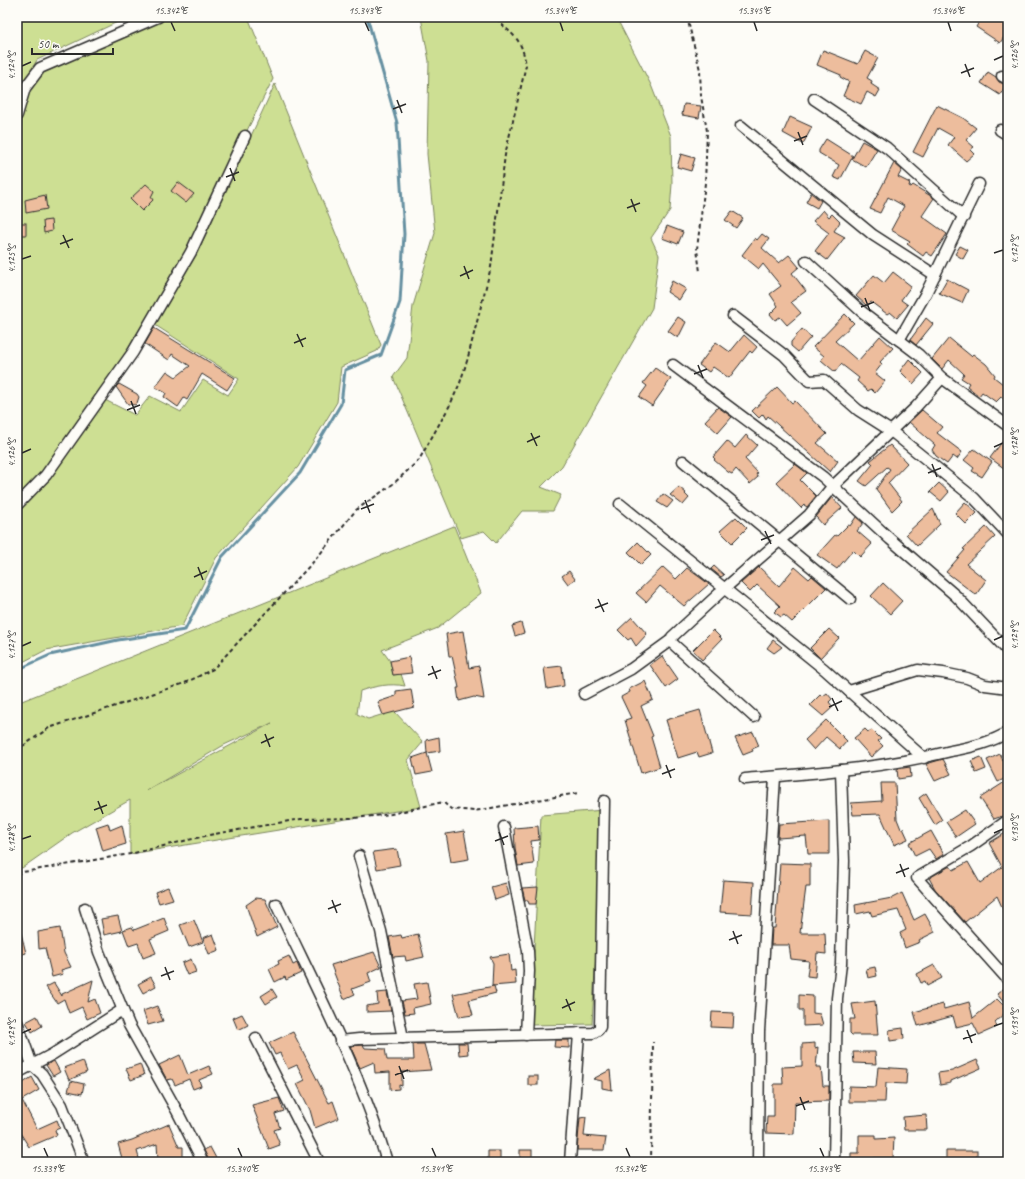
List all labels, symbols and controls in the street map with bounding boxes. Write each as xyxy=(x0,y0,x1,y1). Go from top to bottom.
text: 15.342°E xyxy=(155,4,189,17)
text: 15.343°E xyxy=(349,4,383,17)
text: 15.344°E xyxy=(544,4,578,17)
text: 15.345°E xyxy=(738,4,772,17)
text: 15.346°E xyxy=(932,4,966,17)
scale bar xyxy=(32,30,113,56)
text: 50 m xyxy=(38,36,60,52)
text: 4.126°S xyxy=(1008,40,1021,70)
text: 4.124°S xyxy=(5,50,18,80)
text: 4.127°S xyxy=(1008,234,1021,264)
text: 4.125°S xyxy=(5,243,18,273)
text: 4.128°S xyxy=(1008,427,1021,457)
text: 4.126°S xyxy=(5,437,18,467)
text: 4.129°S xyxy=(1008,620,1021,650)
text: 4.127°S xyxy=(5,630,18,660)
text: 4.130°S xyxy=(1008,813,1021,843)
text: 4.128°S xyxy=(5,823,18,853)
text: 4.131°S xyxy=(1008,1007,1021,1037)
text: 4.129°S xyxy=(5,1017,18,1047)
text: 15.339°E xyxy=(32,1162,66,1175)
text: 15.340°E xyxy=(226,1162,260,1175)
text: 15.341°E xyxy=(420,1162,454,1175)
text: 15.342°E xyxy=(614,1162,648,1175)
text: 15.343°E xyxy=(808,1162,842,1175)

